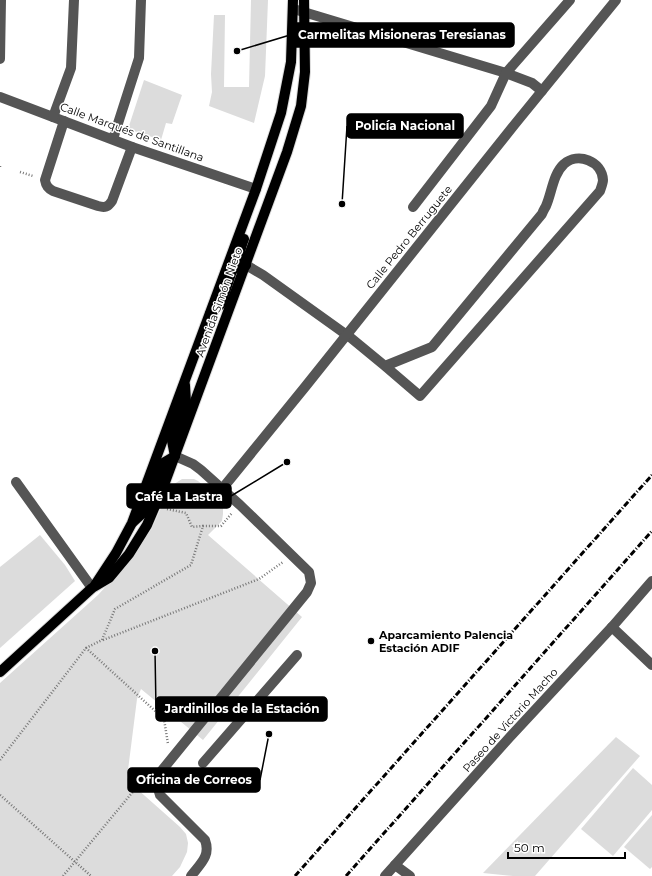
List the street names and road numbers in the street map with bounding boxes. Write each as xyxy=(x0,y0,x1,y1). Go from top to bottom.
street label: Calle Marqués de Santillana xyxy=(58,99,206,165)
street label: Calle Pedro Berruguete xyxy=(363,182,455,292)
street label: Avenida Simón Nieto xyxy=(193,245,245,359)
street label: Paseo de Victorio Macho xyxy=(460,665,561,775)

